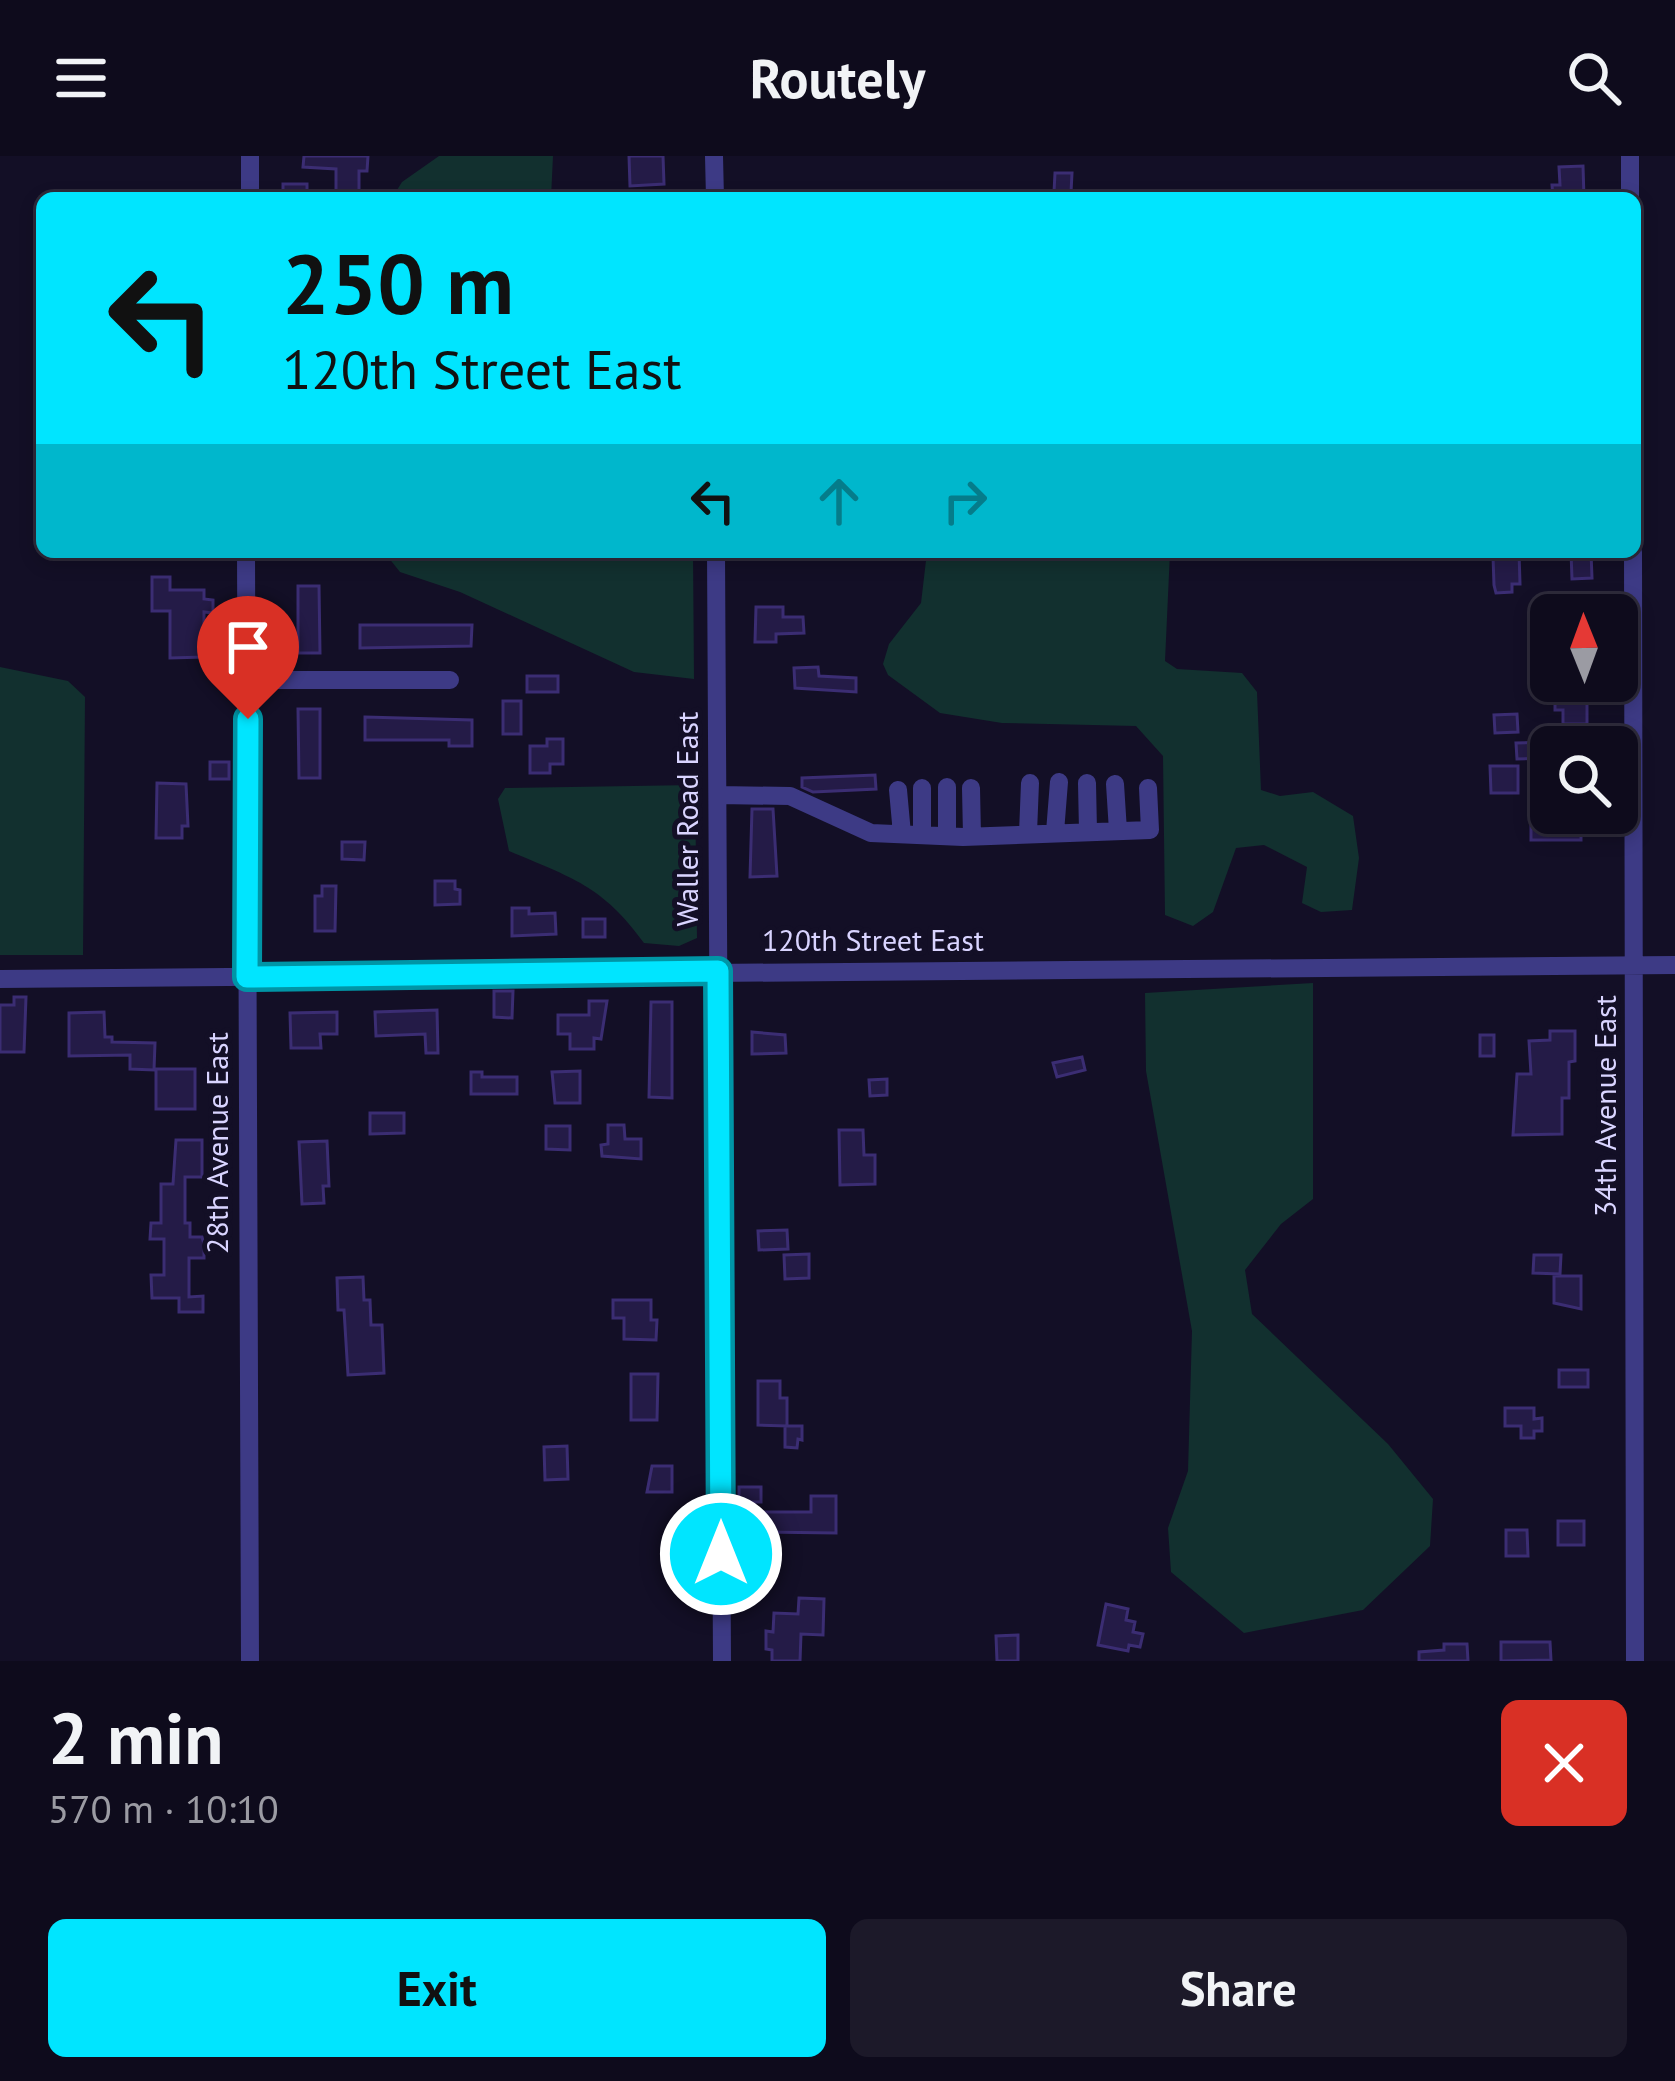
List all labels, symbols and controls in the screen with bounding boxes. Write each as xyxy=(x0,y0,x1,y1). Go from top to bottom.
text: Routely xyxy=(750,43,925,113)
icon: menu xyxy=(48,45,114,111)
icon: search xyxy=(1561,45,1627,111)
text: 250 m xyxy=(282,228,514,337)
icon: left xyxy=(84,240,240,396)
text: 120th Street East xyxy=(282,334,682,404)
icon: left xyxy=(680,468,746,534)
icon: ahead xyxy=(806,468,872,534)
icon: right xyxy=(932,468,998,534)
north arrow xyxy=(1530,594,1638,702)
map controls xyxy=(1530,594,1638,834)
pin xyxy=(197,596,299,719)
icon: arrive xyxy=(215,614,281,680)
street label: Waller Road East xyxy=(667,712,706,926)
button: search xyxy=(1530,726,1638,834)
street label: 120th Street East xyxy=(762,920,984,959)
street label: 34th Avenue East xyxy=(1585,995,1624,1217)
street label: 28th Avenue East xyxy=(197,1032,236,1254)
position arrow xyxy=(658,1491,784,1617)
text: 2 min xyxy=(48,1691,224,1784)
button: close xyxy=(1501,1700,1627,1826)
text: 570 m · 10:10 xyxy=(48,1783,279,1834)
button: Exit xyxy=(48,1919,826,2057)
button: Share xyxy=(850,1919,1627,2057)

